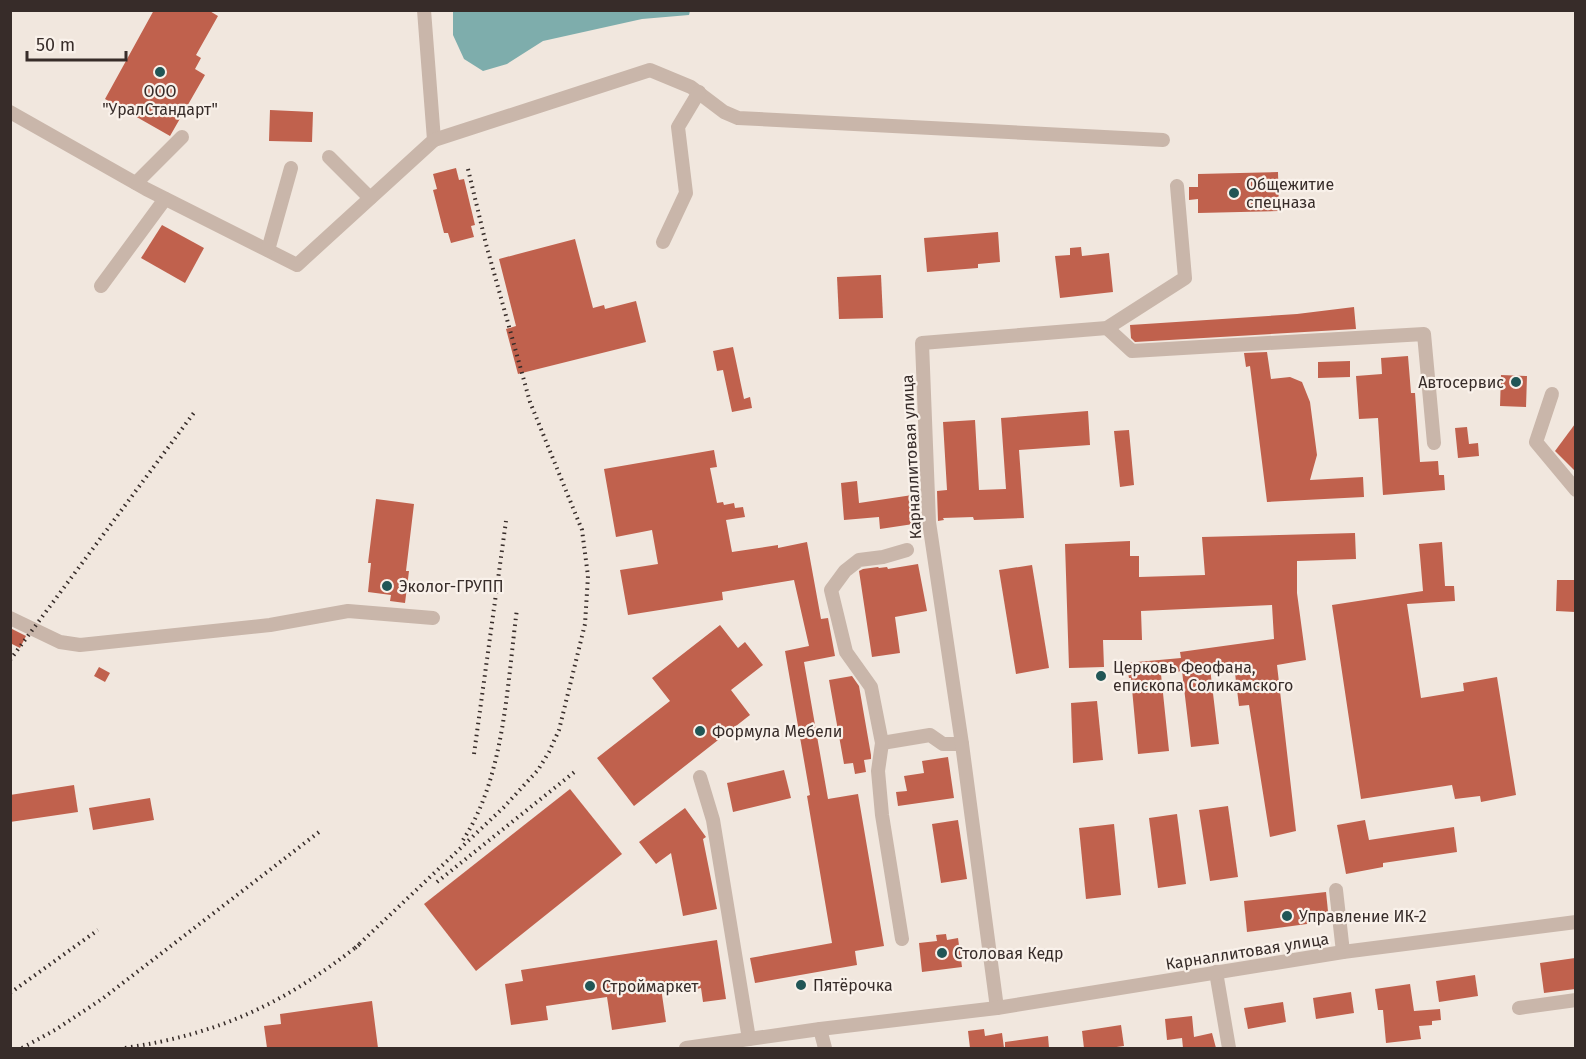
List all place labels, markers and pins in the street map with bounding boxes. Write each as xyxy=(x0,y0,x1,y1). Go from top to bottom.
marker: ООО "УралСтандарт" xyxy=(153,65,167,79)
place label: ООО "УралСтандарт" xyxy=(102,82,218,119)
place label: Общежитие спецназа xyxy=(1246,175,1334,212)
marker: Общежитие спецназа xyxy=(1227,186,1241,200)
place label: Автосервис xyxy=(1418,373,1504,392)
marker: Автосервис xyxy=(1509,375,1523,389)
place label: Эколог-ГРУПП xyxy=(399,577,504,596)
marker: Эколог-ГРУПП xyxy=(380,579,394,593)
place label: Церковь Феофана, епископа Соликамского xyxy=(1113,658,1293,695)
marker: Церковь Феофана, епископа Соликамского xyxy=(1094,669,1108,683)
place label: Формула Мебели xyxy=(712,722,842,741)
marker: Формула Мебели xyxy=(693,724,707,738)
place label: Управление ИК-2 xyxy=(1299,907,1427,926)
marker: Управление ИК-2 xyxy=(1280,909,1294,923)
place label: Столовая Кедр xyxy=(954,944,1064,963)
marker: Столовая Кедр xyxy=(935,946,949,960)
place label: Пятёрочка xyxy=(813,976,893,995)
place label: Строймаркет xyxy=(602,977,699,996)
marker: Пятёрочка xyxy=(794,978,808,992)
marker: Строймаркет xyxy=(583,979,597,993)

